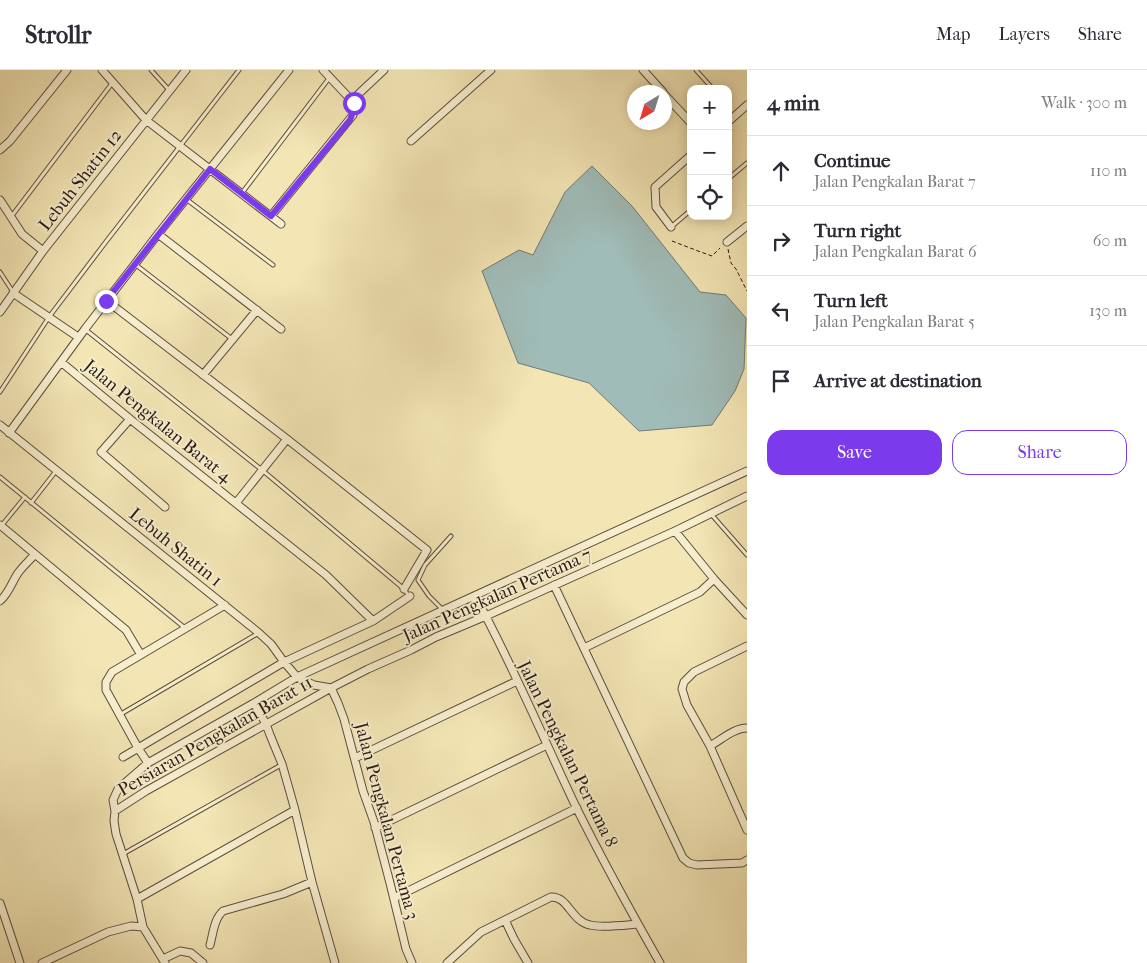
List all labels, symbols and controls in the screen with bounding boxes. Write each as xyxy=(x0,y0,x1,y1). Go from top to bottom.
text: Strollr xyxy=(25,21,92,49)
text: Map xyxy=(936,24,970,45)
text: Layers xyxy=(998,24,1050,45)
text: Share xyxy=(1078,24,1122,45)
north arrow xyxy=(627,85,672,130)
map controls xyxy=(687,85,732,220)
button: + xyxy=(687,85,732,130)
text: 4 min xyxy=(767,91,820,115)
route start xyxy=(343,92,366,115)
text: Walk · 300 m xyxy=(1041,93,1127,112)
street label: Lebuh Shatin 12 xyxy=(34,125,126,235)
button: − xyxy=(687,130,732,175)
text: Continue xyxy=(814,150,890,172)
icon: ahead xyxy=(767,157,795,185)
text: 110 m xyxy=(1090,161,1127,180)
text: Jalan Pengkalan Barat 7 xyxy=(814,172,976,191)
button: locate xyxy=(687,175,732,220)
text: Turn right xyxy=(814,220,901,242)
icon: right xyxy=(767,227,795,255)
text: 60 m xyxy=(1093,231,1127,250)
text: Jalan Pengkalan Barat 6 xyxy=(814,242,977,261)
route end xyxy=(95,290,118,313)
text: Turn left xyxy=(814,290,888,312)
icon: left xyxy=(767,297,795,325)
text: 130 m xyxy=(1089,301,1127,320)
text: Jalan Pengkalan Barat 5 xyxy=(814,312,975,331)
street label: Jalan Pengkalan Barat 4 xyxy=(78,354,236,488)
icon: arrive xyxy=(767,367,795,395)
text: Arrive at destination xyxy=(814,370,982,392)
button: Save xyxy=(767,430,942,475)
button: Share xyxy=(952,430,1127,475)
street label: Lebuh Shatin 1 xyxy=(125,504,226,591)
street label: Jalan Pengkalan Pertama 7 xyxy=(398,544,595,647)
street label: Jalan Pengkalan Pertama 8 xyxy=(512,656,622,851)
street label: Persiaran Pengkalan Barat 11 xyxy=(114,672,316,801)
street label: Jalan Pengkalan Pertama 3 xyxy=(350,718,423,922)

